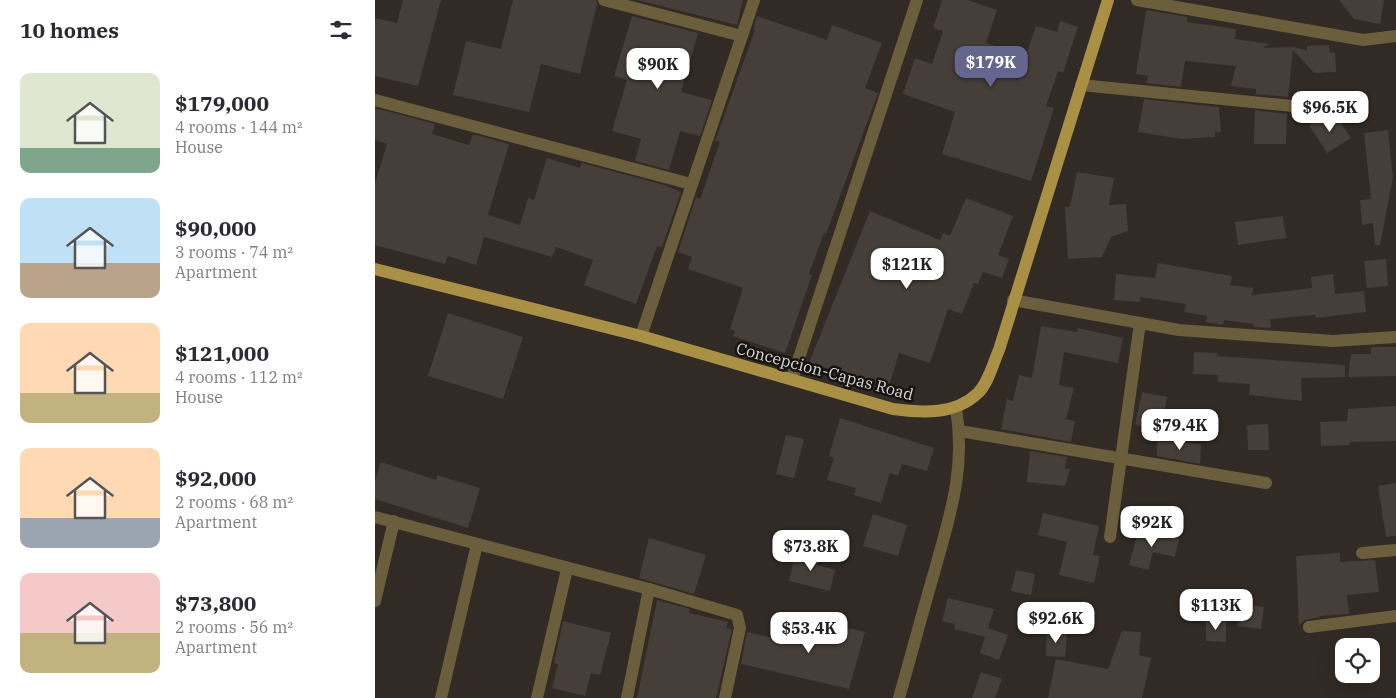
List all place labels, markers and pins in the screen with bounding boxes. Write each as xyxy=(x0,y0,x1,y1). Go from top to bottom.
pin: $179K xyxy=(956,46,1026,88)
pin: $90K xyxy=(628,48,688,90)
pin: $96.5K xyxy=(1289,90,1371,133)
pin: $121K xyxy=(872,248,942,290)
pin: $79.4K xyxy=(1139,408,1221,451)
pin: $92K xyxy=(1122,506,1182,548)
pin: $73.8K xyxy=(770,530,852,572)
pin: $113K xyxy=(1181,588,1251,631)
pin: $92.6K xyxy=(1015,602,1097,644)
pin: $53.4K xyxy=(768,612,850,654)

